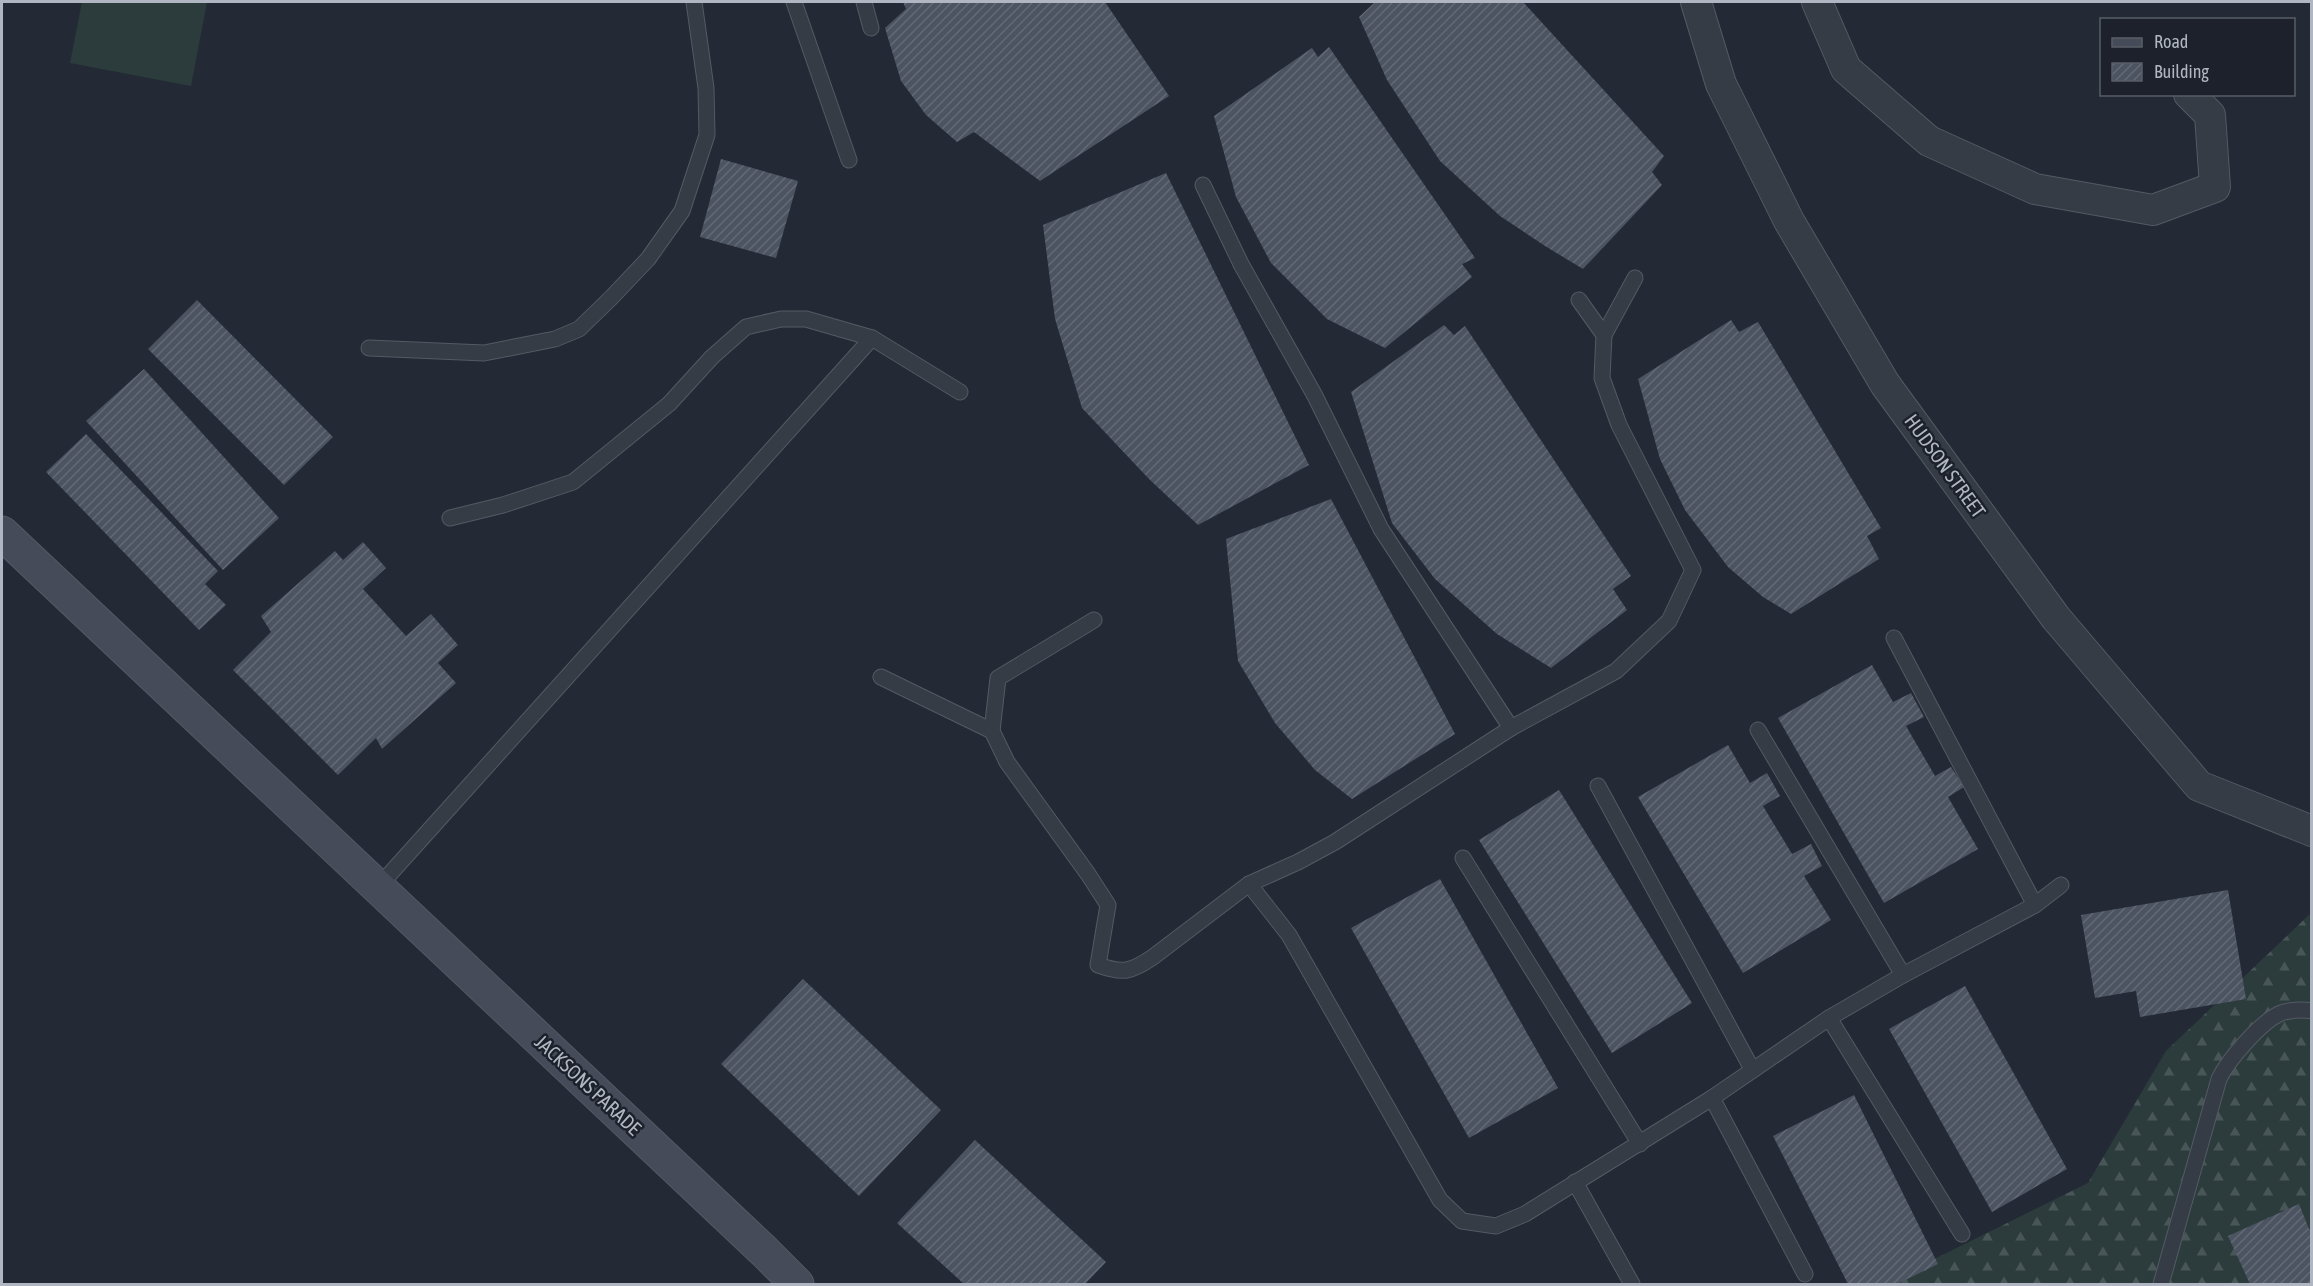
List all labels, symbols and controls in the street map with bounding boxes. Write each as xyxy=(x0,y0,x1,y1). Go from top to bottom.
legend xyxy=(2100,18,2295,96)
text: Road xyxy=(2154,31,2188,52)
text: Building xyxy=(2154,61,2209,82)
street label: HUDSON STREET xyxy=(1900,409,1991,522)
street label: JACKSONS PARADE xyxy=(531,1030,646,1140)

